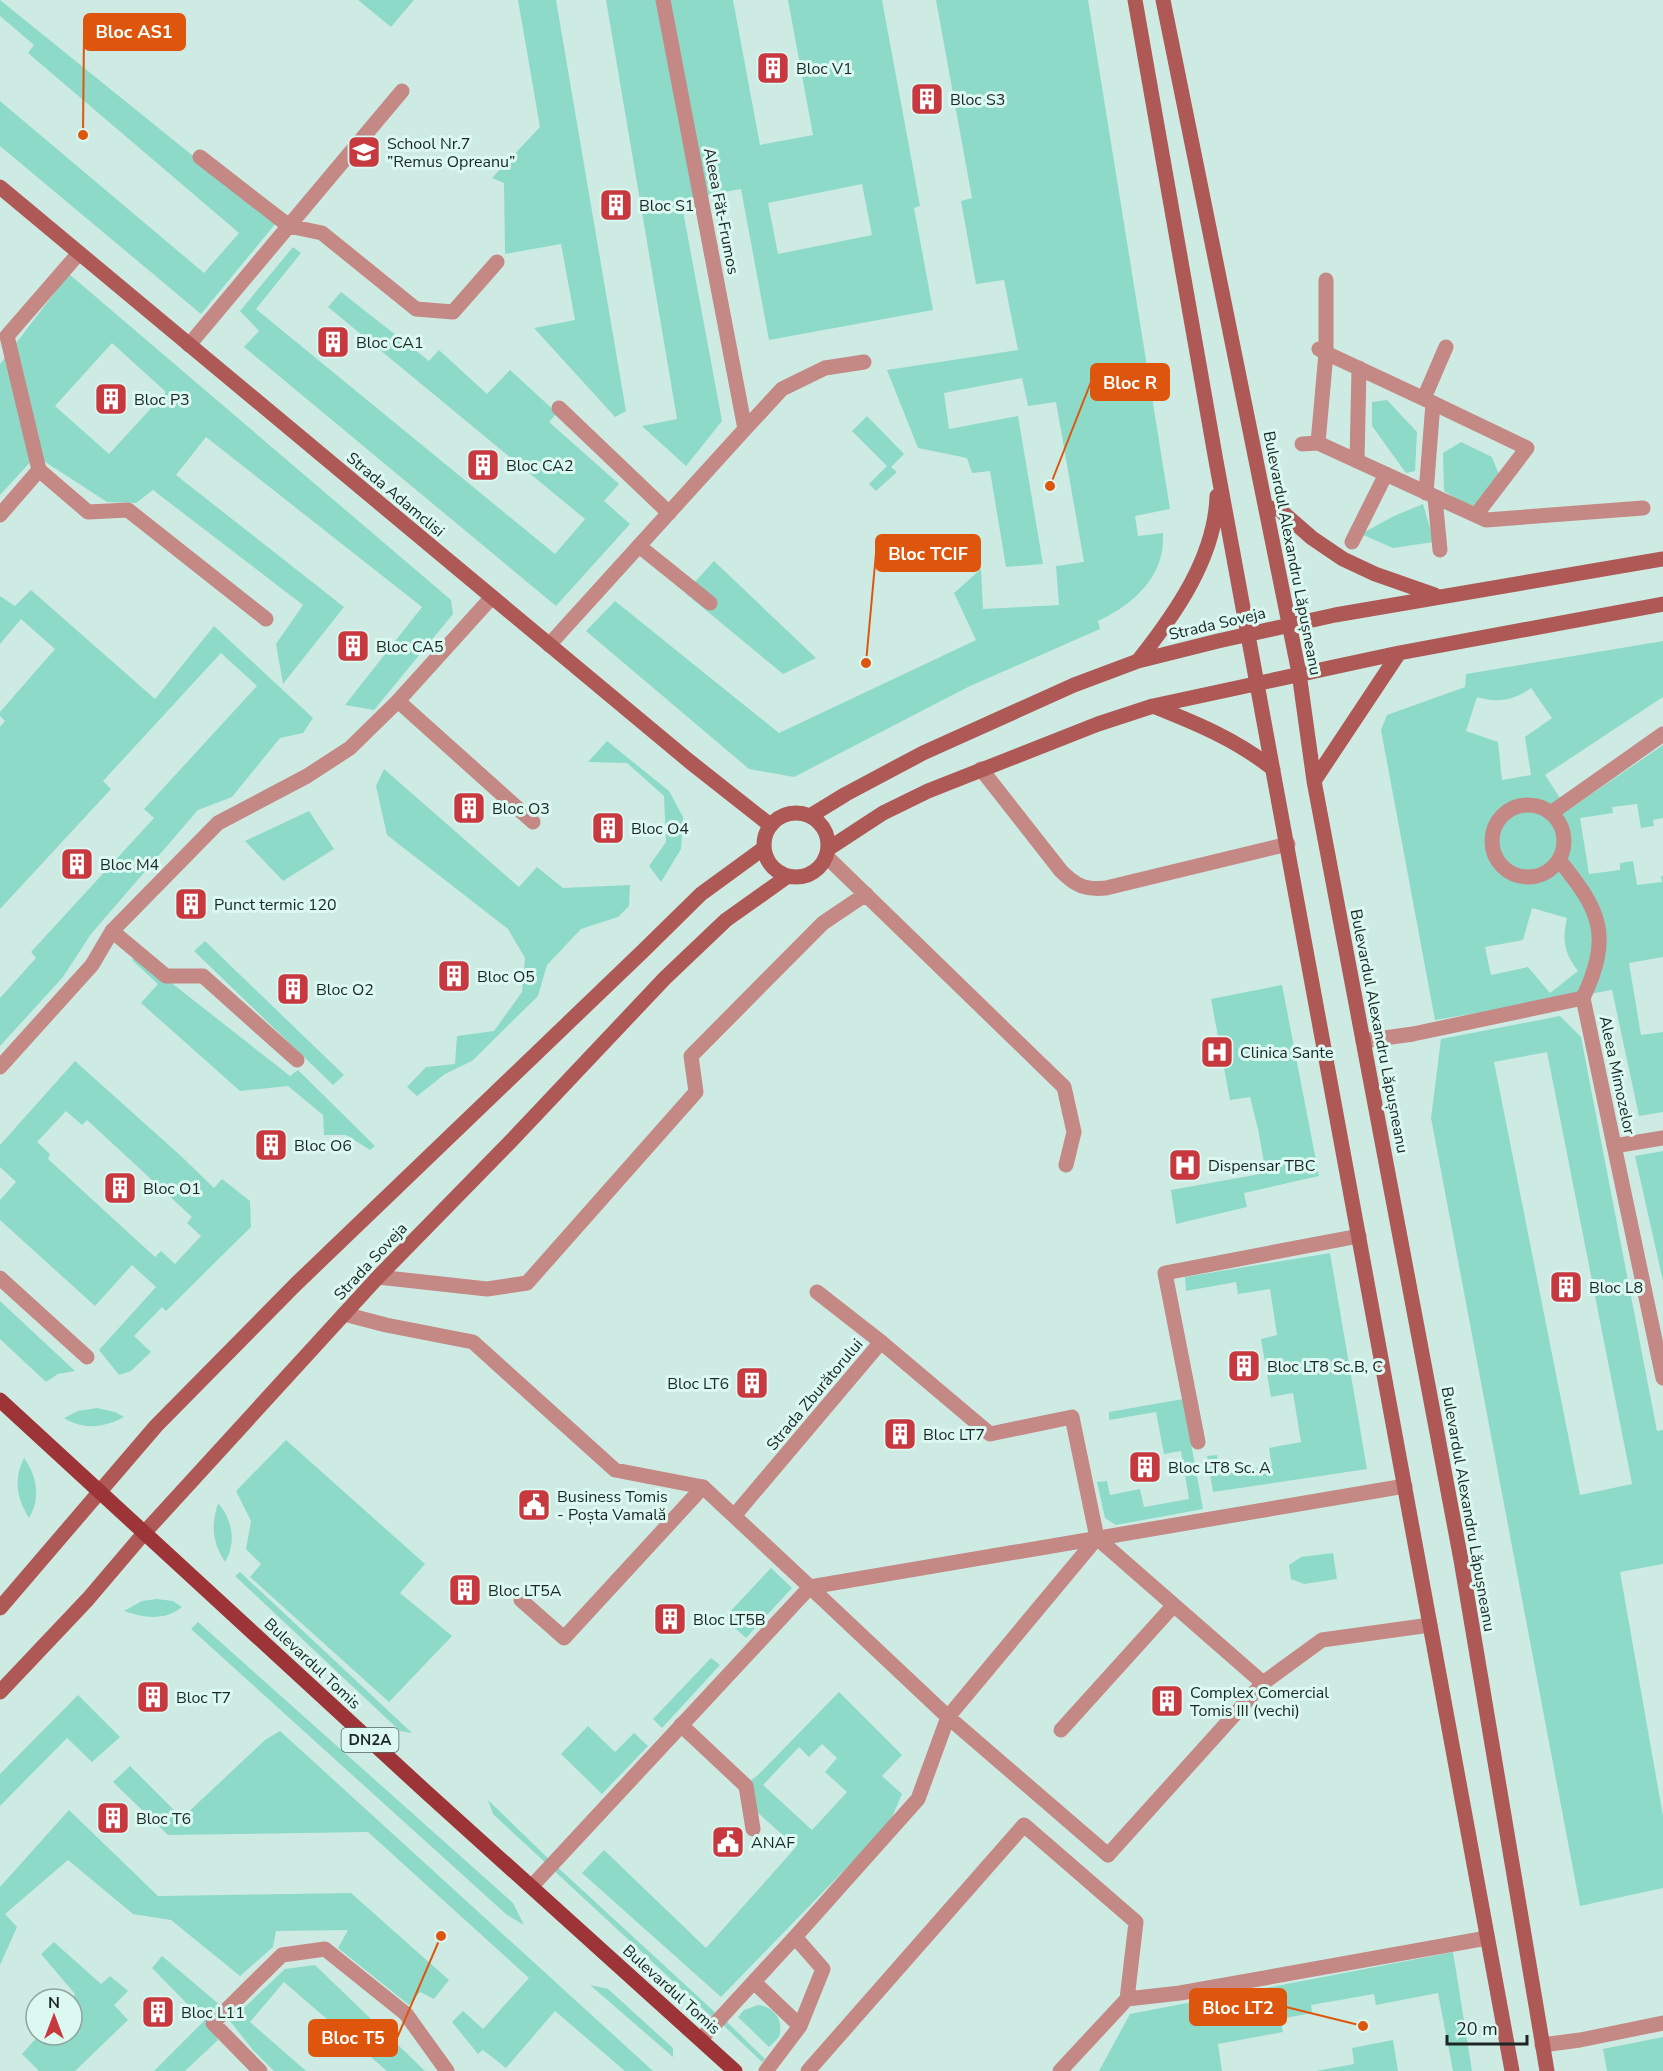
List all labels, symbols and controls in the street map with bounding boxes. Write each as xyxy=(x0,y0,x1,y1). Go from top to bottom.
callout: Bloc AS1 xyxy=(84,14,185,50)
text: Bloc AS1 xyxy=(95,20,173,44)
building icon: Bloc V1 xyxy=(755,50,791,86)
place label: Bloc V1 xyxy=(796,58,853,80)
building icon: Bloc S3 xyxy=(909,81,945,117)
place label: Bloc S3 xyxy=(950,89,1005,111)
place label: School Nr.7 ”Remus Opreanu” xyxy=(387,133,515,173)
school or university icon: School Nr.7 ”Remus Opreanu” xyxy=(346,134,382,170)
street label: Aleea Făt-Frumos xyxy=(698,146,744,276)
building icon: Bloc S1 xyxy=(598,187,634,223)
place label: Bloc S1 xyxy=(639,195,694,217)
building icon: Bloc CA1 xyxy=(315,324,351,360)
place label: Bloc CA1 xyxy=(356,332,424,354)
callout: Bloc R xyxy=(1091,364,1169,400)
text: Bloc R xyxy=(1103,371,1158,395)
building icon: Bloc P3 xyxy=(93,381,129,417)
place label: Bloc P3 xyxy=(134,389,190,411)
street label: Bulevardul Alexandru Lăpușneanu xyxy=(1258,429,1327,677)
street label: Strada Adamclisi xyxy=(342,447,449,542)
building icon: Bloc CA2 xyxy=(465,447,501,483)
place label: Bloc CA2 xyxy=(506,455,574,477)
callout: Bloc TCIF xyxy=(876,535,980,571)
text: Bloc TCIF xyxy=(888,542,968,566)
street label: Strada Soveja xyxy=(1167,602,1268,646)
building icon: Bloc CA5 xyxy=(335,628,371,664)
place label: Bloc CA5 xyxy=(376,636,444,658)
building icon: Bloc O3 xyxy=(451,790,487,826)
place label: Bloc O3 xyxy=(492,798,550,820)
building icon: Bloc O4 xyxy=(590,810,626,846)
place label: Bloc O4 xyxy=(631,818,689,840)
building icon: Bloc M4 xyxy=(59,846,95,882)
place label: Bloc M4 xyxy=(100,854,160,876)
building icon: Punct termic 120 xyxy=(173,886,209,922)
place label: Punct termic 120 xyxy=(214,894,337,916)
street label: Bulevardul Alexandru Lăpușneanu xyxy=(1345,907,1414,1155)
building icon: Bloc O5 xyxy=(436,958,472,994)
place label: Bloc O5 xyxy=(477,966,535,988)
building icon: Bloc O2 xyxy=(275,971,311,1007)
place label: Bloc O2 xyxy=(316,979,374,1001)
street label: Aleea Mimozelor xyxy=(1594,1014,1640,1137)
hospital icon: Clinica Sante xyxy=(1199,1034,1235,1070)
place label: Clinica Sante xyxy=(1240,1042,1333,1064)
building icon: Bloc O6 xyxy=(253,1127,289,1163)
place label: Bloc O6 xyxy=(294,1135,352,1157)
hospital icon: Dispensar TBC xyxy=(1167,1147,1203,1183)
place label: Dispensar TBC xyxy=(1208,1155,1316,1177)
building icon: Bloc O1 xyxy=(102,1170,138,1206)
place label: Bloc O1 xyxy=(143,1178,201,1200)
street label: Strada Soveja xyxy=(329,1218,413,1305)
building icon: Bloc L8 xyxy=(1548,1269,1584,1305)
place label: Bloc L8 xyxy=(1589,1277,1643,1299)
street label: Strada Zburătorului xyxy=(761,1334,868,1455)
building icon: Bloc LT8 Sc.B, C xyxy=(1226,1348,1262,1384)
place label: Bloc LT8 Sc.B, C xyxy=(1267,1356,1383,1378)
building icon: Bloc LT6 xyxy=(734,1365,770,1401)
place label: Bloc LT6 xyxy=(667,1373,729,1395)
street label: Bulevardul Alexandru Lăpușneanu xyxy=(1436,1385,1500,1633)
building icon: Bloc LT7 xyxy=(882,1416,918,1452)
place label: Bloc LT7 xyxy=(923,1424,985,1446)
building icon: Bloc LT8 Sc. A xyxy=(1127,1449,1163,1485)
place label: Bloc LT8 Sc. A xyxy=(1168,1457,1271,1479)
place label: Business Tomis - Poșta Vamală xyxy=(557,1486,668,1526)
public building icon: Business Tomis - Poșta Vamală xyxy=(516,1487,552,1523)
building icon: Bloc LT5A xyxy=(447,1572,483,1608)
place label: Bloc LT5A xyxy=(488,1580,562,1602)
building icon: Bloc LT5B xyxy=(652,1601,688,1637)
place label: Bloc LT5B xyxy=(693,1609,766,1631)
street label: Bulevardul Tomis xyxy=(259,1613,365,1714)
building icon: Bloc T7 xyxy=(135,1679,171,1715)
place label: Complex Comercial Tomis III (vechi) xyxy=(1190,1682,1329,1722)
building icon: Complex Comercial Tomis III (vechi) xyxy=(1149,1683,1185,1719)
place label: Bloc T7 xyxy=(176,1687,231,1709)
road number: DN2A xyxy=(342,1728,398,1752)
building icon: Bloc T6 xyxy=(95,1800,131,1836)
place label: Bloc T6 xyxy=(136,1808,191,1830)
public building icon: ANAF xyxy=(710,1824,746,1860)
place label: ANAF xyxy=(751,1832,795,1854)
street label: Bulevardul Tomis xyxy=(618,1940,725,2040)
north arrow xyxy=(24,1987,84,2047)
callout: Bloc LT2 xyxy=(1190,1989,1286,2025)
text: N xyxy=(48,1992,60,2014)
building icon: Bloc L11 xyxy=(140,1994,176,2030)
text: Bloc LT2 xyxy=(1202,1996,1274,2020)
place label: Bloc L11 xyxy=(181,2002,245,2024)
scale bar xyxy=(1447,2008,1526,2046)
text: 20 m xyxy=(1456,2017,1498,2041)
callout: Bloc T5 xyxy=(309,2020,397,2056)
text: Bloc T5 xyxy=(321,2026,385,2050)

